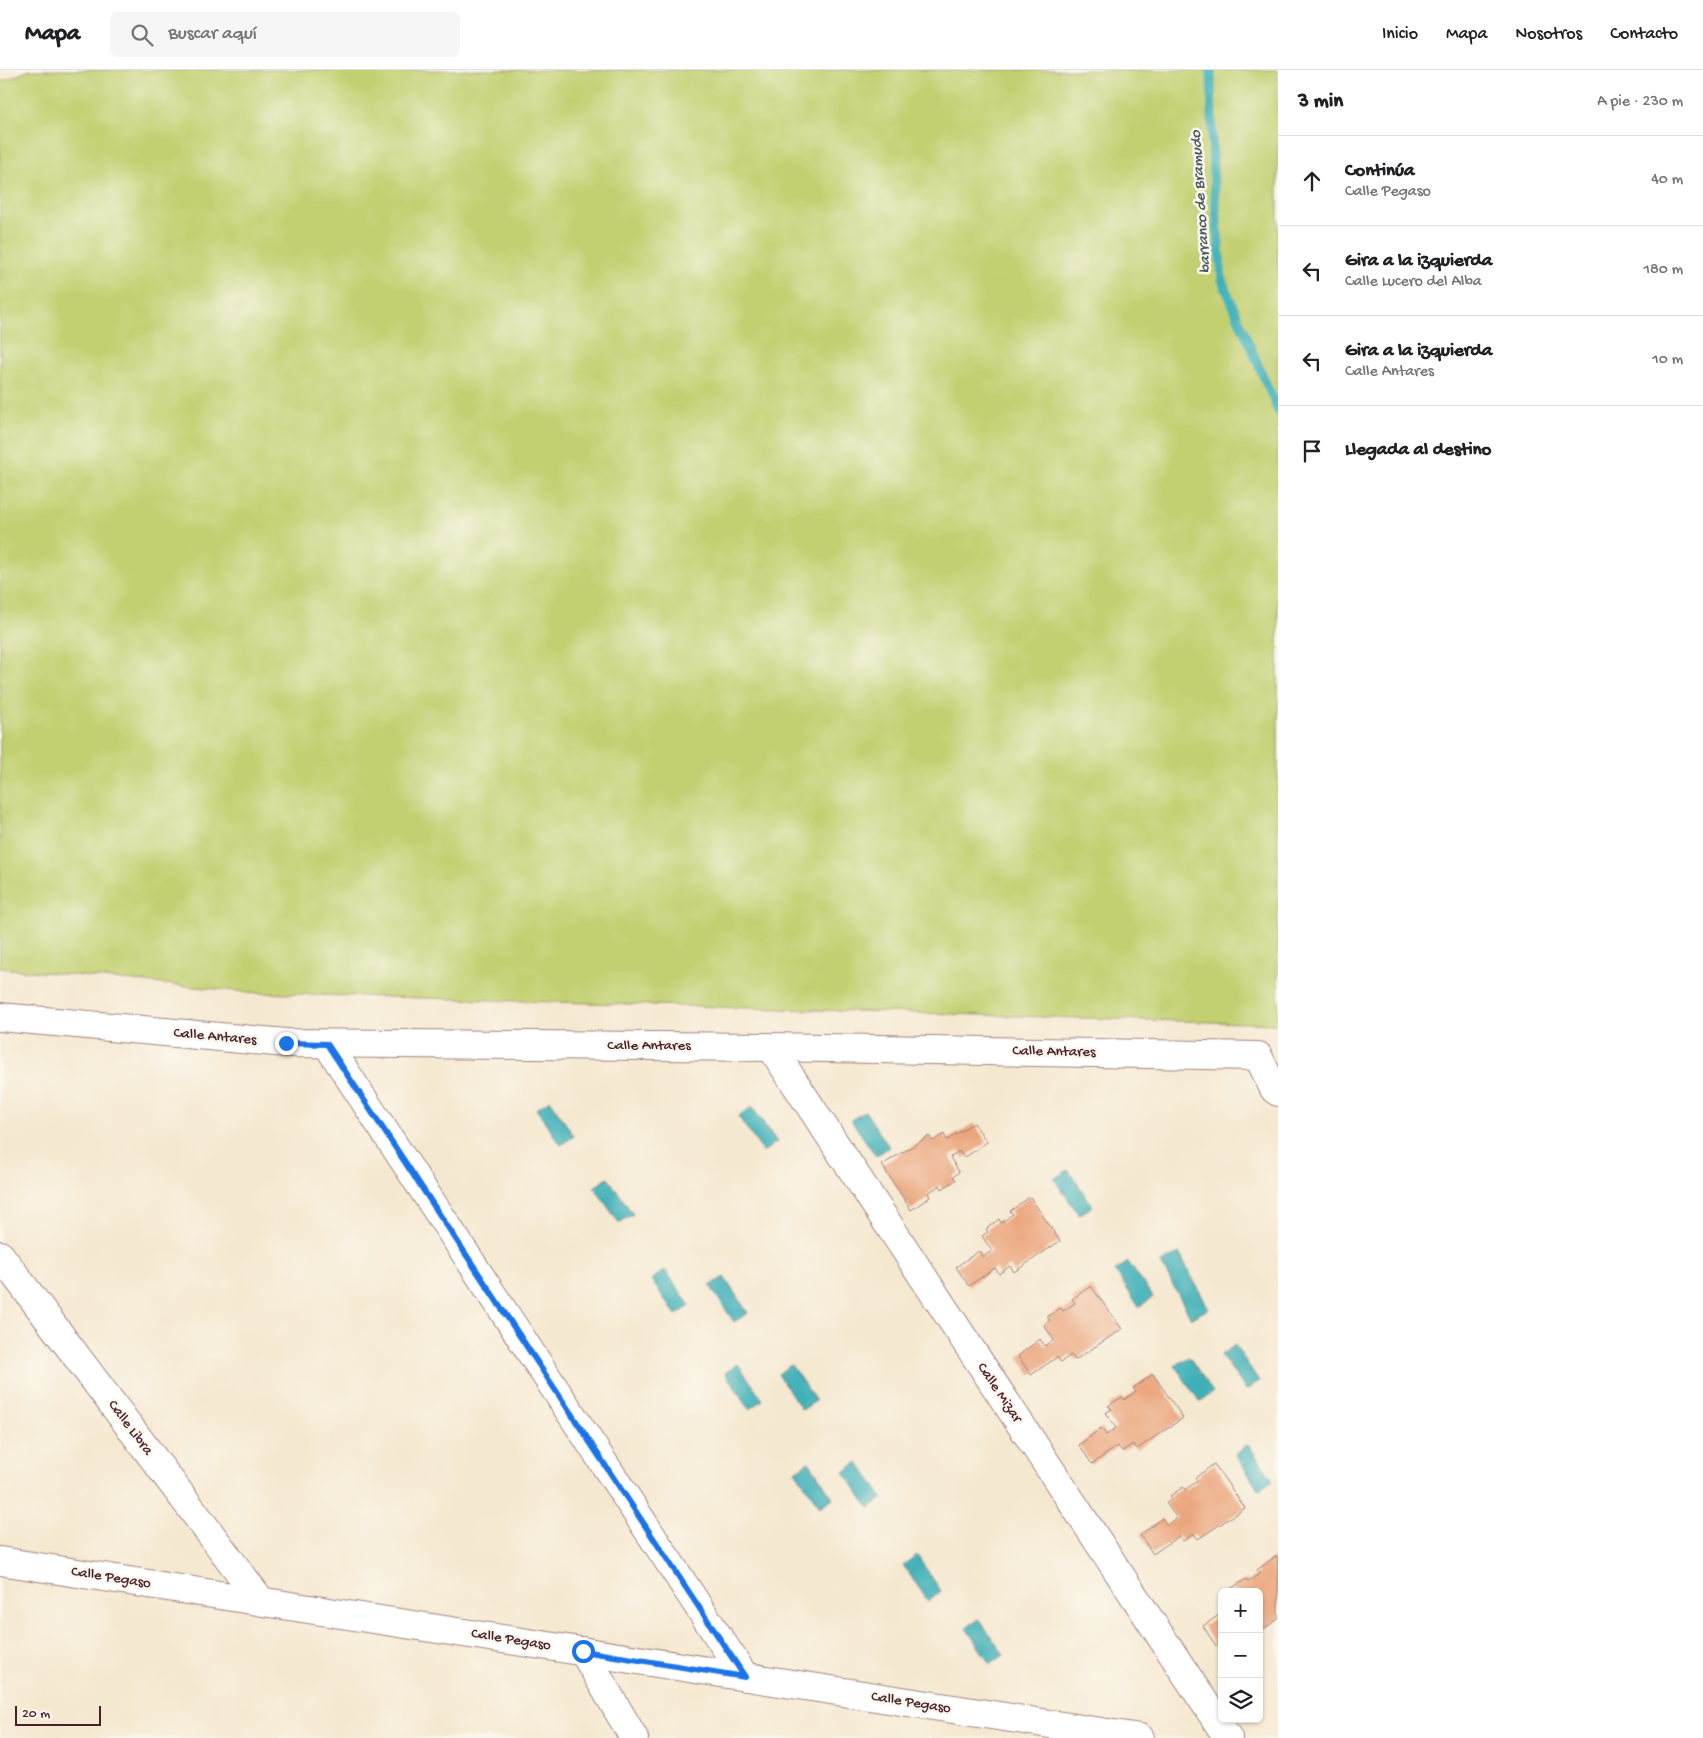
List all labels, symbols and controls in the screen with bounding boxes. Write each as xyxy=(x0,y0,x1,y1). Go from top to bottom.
search box xyxy=(110,12,460,57)
text: Mapa xyxy=(25,20,80,49)
icon: search xyxy=(128,21,156,49)
text: Buscar aquí xyxy=(168,23,257,46)
text: Inicio xyxy=(1382,24,1418,45)
text: Mapa xyxy=(1446,24,1487,45)
text: Nosotros xyxy=(1515,24,1582,45)
text: Contacto xyxy=(1610,24,1678,45)
text: 3 min xyxy=(1298,90,1343,115)
text: A pie · 230 m xyxy=(1597,93,1683,112)
water label: barranco de Bramudo xyxy=(1187,129,1216,274)
text: Continúa xyxy=(1345,160,1415,183)
icon: ahead xyxy=(1298,167,1326,195)
text: 40 m xyxy=(1651,171,1683,190)
text: Calle Pegaso xyxy=(1345,183,1431,202)
text: Gira a la izquierda xyxy=(1345,250,1492,273)
icon: left xyxy=(1298,257,1326,285)
text: 180 m xyxy=(1644,261,1683,280)
text: Calle Lucero del Alba xyxy=(1345,273,1482,292)
text: Gira a la izquierda xyxy=(1345,340,1492,363)
icon: left xyxy=(1298,347,1326,375)
text: 10 m xyxy=(1652,351,1683,370)
text: Calle Antares xyxy=(1345,363,1434,382)
icon: arrive xyxy=(1298,437,1326,465)
text: Llegada al destino xyxy=(1345,439,1491,462)
street label: Calle Antares xyxy=(173,1024,258,1050)
route end xyxy=(275,1032,298,1055)
street label: Calle Antares xyxy=(607,1037,691,1055)
street label: Calle Antares xyxy=(1012,1042,1096,1062)
street label: Calle Mizar xyxy=(972,1360,1026,1428)
street label: Calle Libra xyxy=(103,1397,157,1460)
street label: Calle Pegaso xyxy=(70,1563,152,1593)
map controls xyxy=(1218,1588,1263,1723)
button: + xyxy=(1218,1588,1263,1633)
street label: Calle Pegaso xyxy=(470,1625,552,1655)
button: − xyxy=(1218,1633,1263,1678)
route start xyxy=(572,1640,595,1663)
button: layers xyxy=(1218,1678,1263,1723)
street label: Calle Pegaso xyxy=(870,1688,952,1718)
scale bar xyxy=(15,1703,101,1726)
text: 20 m xyxy=(22,1706,50,1723)

